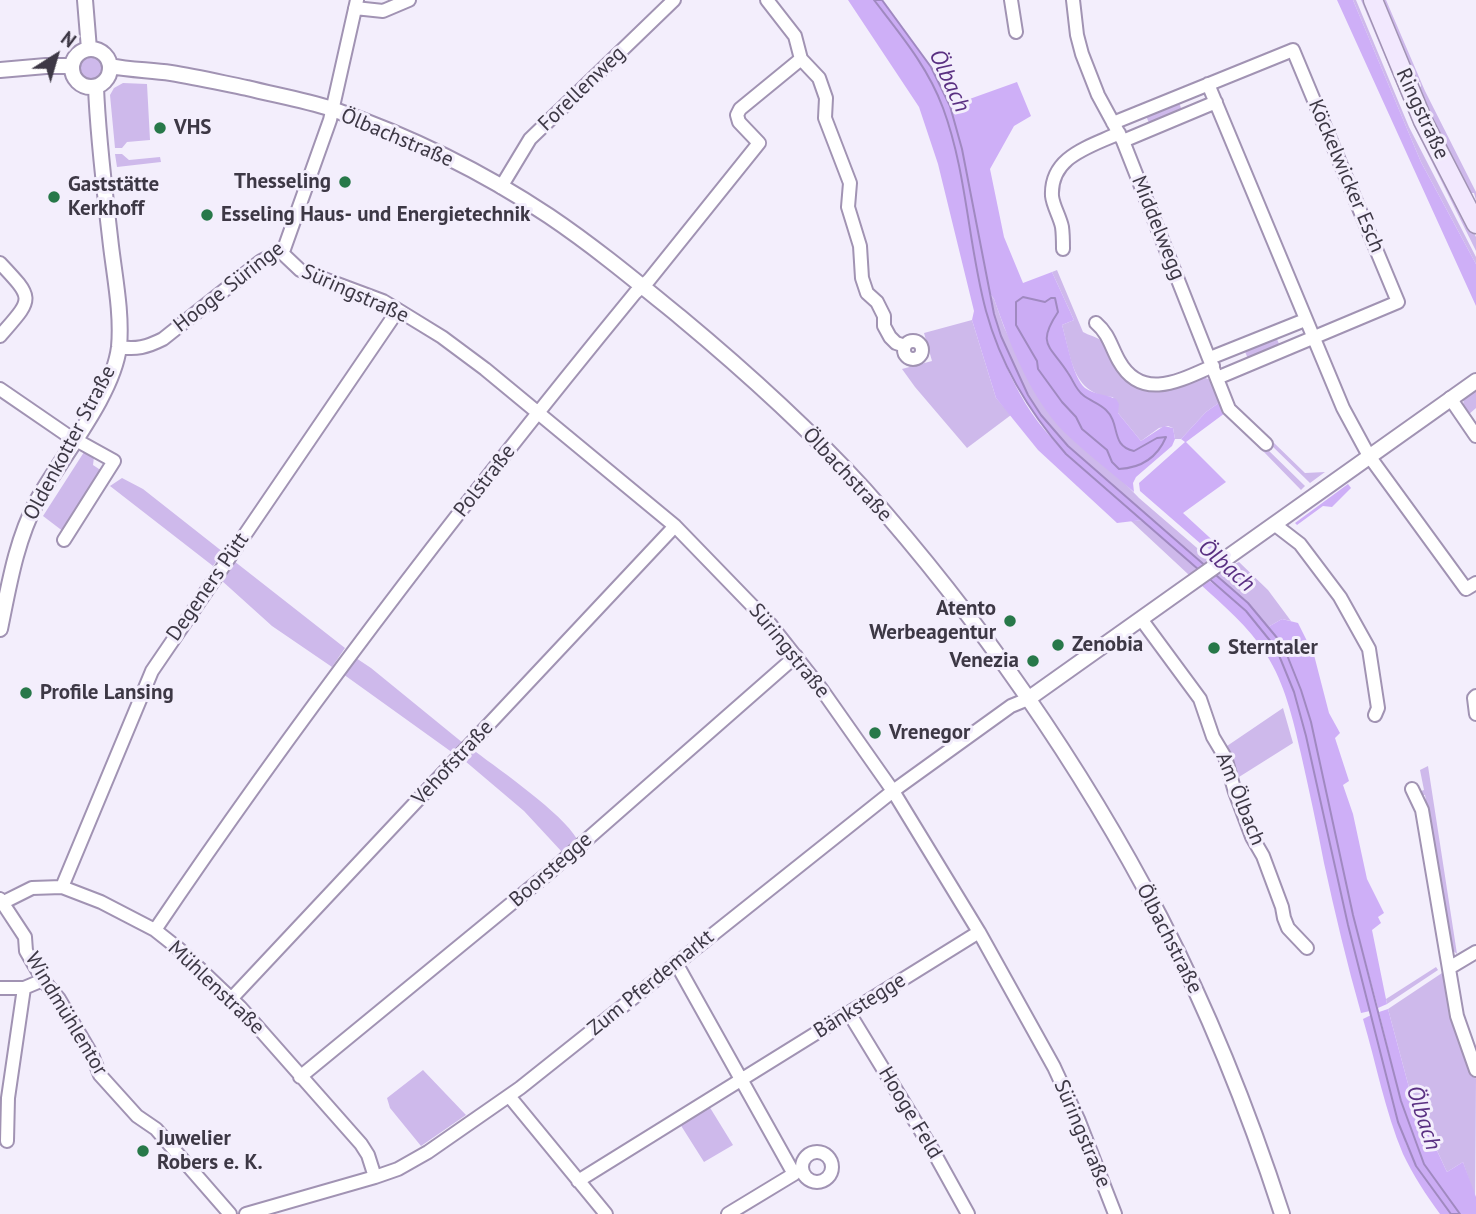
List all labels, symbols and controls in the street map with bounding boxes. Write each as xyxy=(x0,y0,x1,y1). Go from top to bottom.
north arrow xyxy=(21,21,91,91)
text: N xyxy=(56,26,81,53)
street label: Forellenweg xyxy=(533,41,631,137)
water label: Ölbach xyxy=(923,45,975,117)
street label: Ringstraße xyxy=(1390,64,1454,164)
street label: Köckelwicker Esch xyxy=(1302,96,1390,256)
street label: Ölbachstraße xyxy=(337,103,457,173)
place label: VHS xyxy=(174,115,211,141)
marker: VHS xyxy=(152,120,168,136)
place label: Thesseling xyxy=(234,169,331,195)
place label: Gaststätte Kerkhoff xyxy=(68,172,159,222)
street label: Middelwegg xyxy=(1126,172,1190,284)
marker: Thesseling xyxy=(337,174,353,190)
marker: Gaststätte Kerkhoff xyxy=(46,189,62,205)
place label: Esseling Haus- und Energietechnik xyxy=(221,202,530,228)
marker: Esseling Haus- und Energietechnik xyxy=(199,207,215,223)
street label: Hooge Süringe xyxy=(169,236,289,338)
street label: Süringstraße xyxy=(298,259,412,329)
street label: Oldenkotter Straße xyxy=(19,361,121,525)
street label: Ölbachstraße xyxy=(797,423,897,527)
street label: Polstraße xyxy=(449,440,521,522)
street label: Degeners Pütt xyxy=(161,528,255,646)
water label: Ölbach xyxy=(1192,534,1260,598)
place label: Atento Werbeagentur xyxy=(869,596,996,646)
street label: Süringstraße xyxy=(743,599,835,703)
marker: Atento Werbeagentur xyxy=(1002,613,1018,629)
place label: Zenobia xyxy=(1072,632,1143,658)
place label: Sterntaler xyxy=(1228,635,1318,661)
marker: Zenobia xyxy=(1050,637,1066,653)
marker: Sterntaler xyxy=(1206,640,1222,656)
place label: Venezia xyxy=(950,648,1019,674)
marker: Venezia xyxy=(1025,653,1041,669)
place label: Profile Lansing xyxy=(40,680,174,706)
marker: Profile Lansing xyxy=(18,685,34,701)
street label: Vehofstraße xyxy=(407,715,499,811)
place label: Vrenegor xyxy=(889,720,970,746)
marker: Vrenegor xyxy=(867,725,883,741)
street label: Am Ölbach xyxy=(1210,749,1270,849)
street label: Boorstegge xyxy=(505,827,597,913)
street label: Ölbachstraße xyxy=(1131,880,1207,998)
street label: Zum Pferdemarkt xyxy=(583,925,719,1041)
street label: Mühlenstraße xyxy=(163,936,269,1040)
street label: Windmühlentor xyxy=(19,948,113,1080)
street label: Bänkstegge xyxy=(809,968,911,1044)
street label: Hooge Feld xyxy=(873,1062,947,1164)
street label: Süringstraße xyxy=(1048,1076,1116,1192)
water label: Ölbach xyxy=(1400,1082,1446,1154)
place label: Juwelier Robers e. K. xyxy=(157,1126,263,1176)
marker: Juwelier Robers e. K. xyxy=(135,1143,151,1159)

